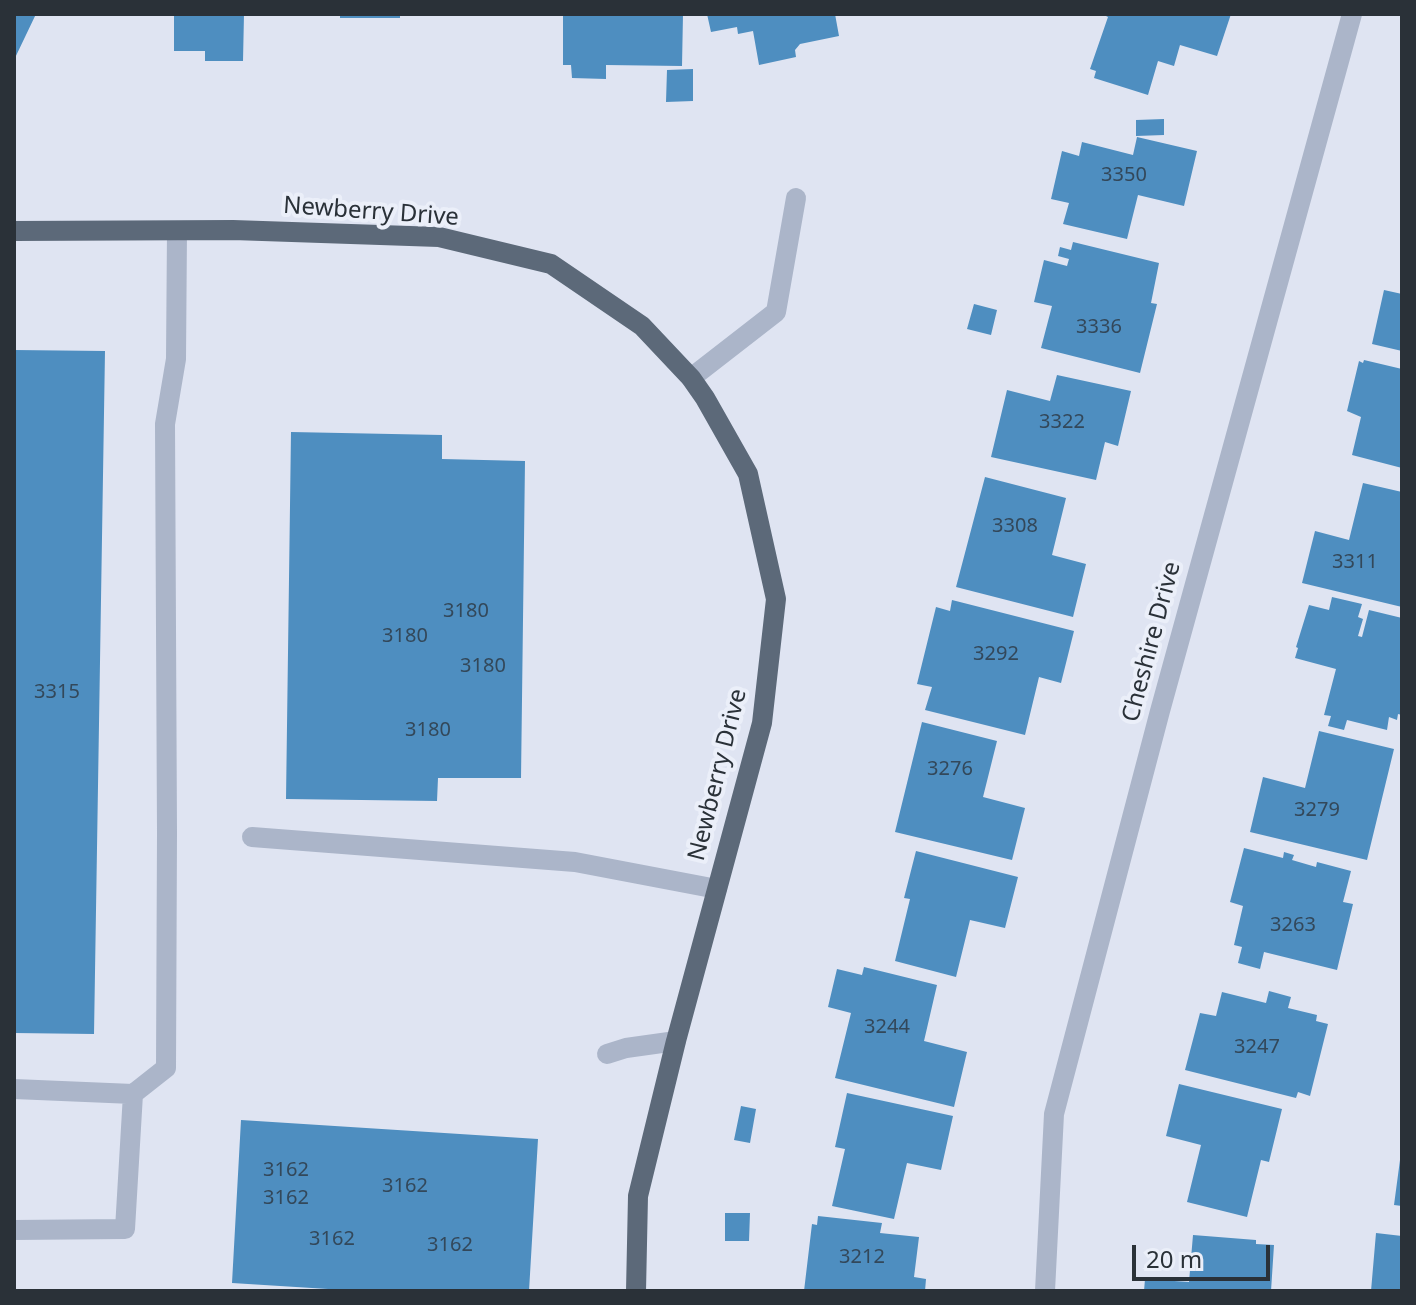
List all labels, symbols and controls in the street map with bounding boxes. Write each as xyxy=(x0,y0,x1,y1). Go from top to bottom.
house number: 3350 xyxy=(1101,163,1147,187)
street label: Newberry Drive xyxy=(282,191,460,233)
house number: 3336 xyxy=(1076,315,1122,339)
house number: 3322 xyxy=(1039,410,1085,434)
house number: 3308 xyxy=(992,514,1038,538)
house number: 3311 xyxy=(1332,550,1378,574)
street label: Cheshire Drive xyxy=(1117,559,1187,725)
house number: 3180 xyxy=(443,599,489,623)
house number: 3180 xyxy=(382,624,428,648)
house number: 3292 xyxy=(973,642,1019,666)
house number: 3180 xyxy=(460,654,506,678)
house number: 3315 xyxy=(34,680,80,704)
street label: Newberry Drive xyxy=(683,686,753,864)
house number: 3180 xyxy=(405,718,451,742)
house number: 3276 xyxy=(927,757,973,781)
house number: 3279 xyxy=(1294,798,1340,822)
house number: 3263 xyxy=(1270,913,1316,937)
house number: 3244 xyxy=(864,1015,910,1039)
house number: 3247 xyxy=(1234,1035,1280,1059)
house number: 3162 xyxy=(263,1158,309,1182)
house number: 3162 xyxy=(382,1174,428,1198)
house number: 3162 xyxy=(263,1186,309,1210)
house number: 3162 xyxy=(309,1227,355,1251)
scale bar xyxy=(1136,1229,1274,1279)
house number: 3162 xyxy=(427,1233,473,1257)
text: 20 m xyxy=(1146,1242,1202,1275)
house number: 3212 xyxy=(839,1245,885,1269)

